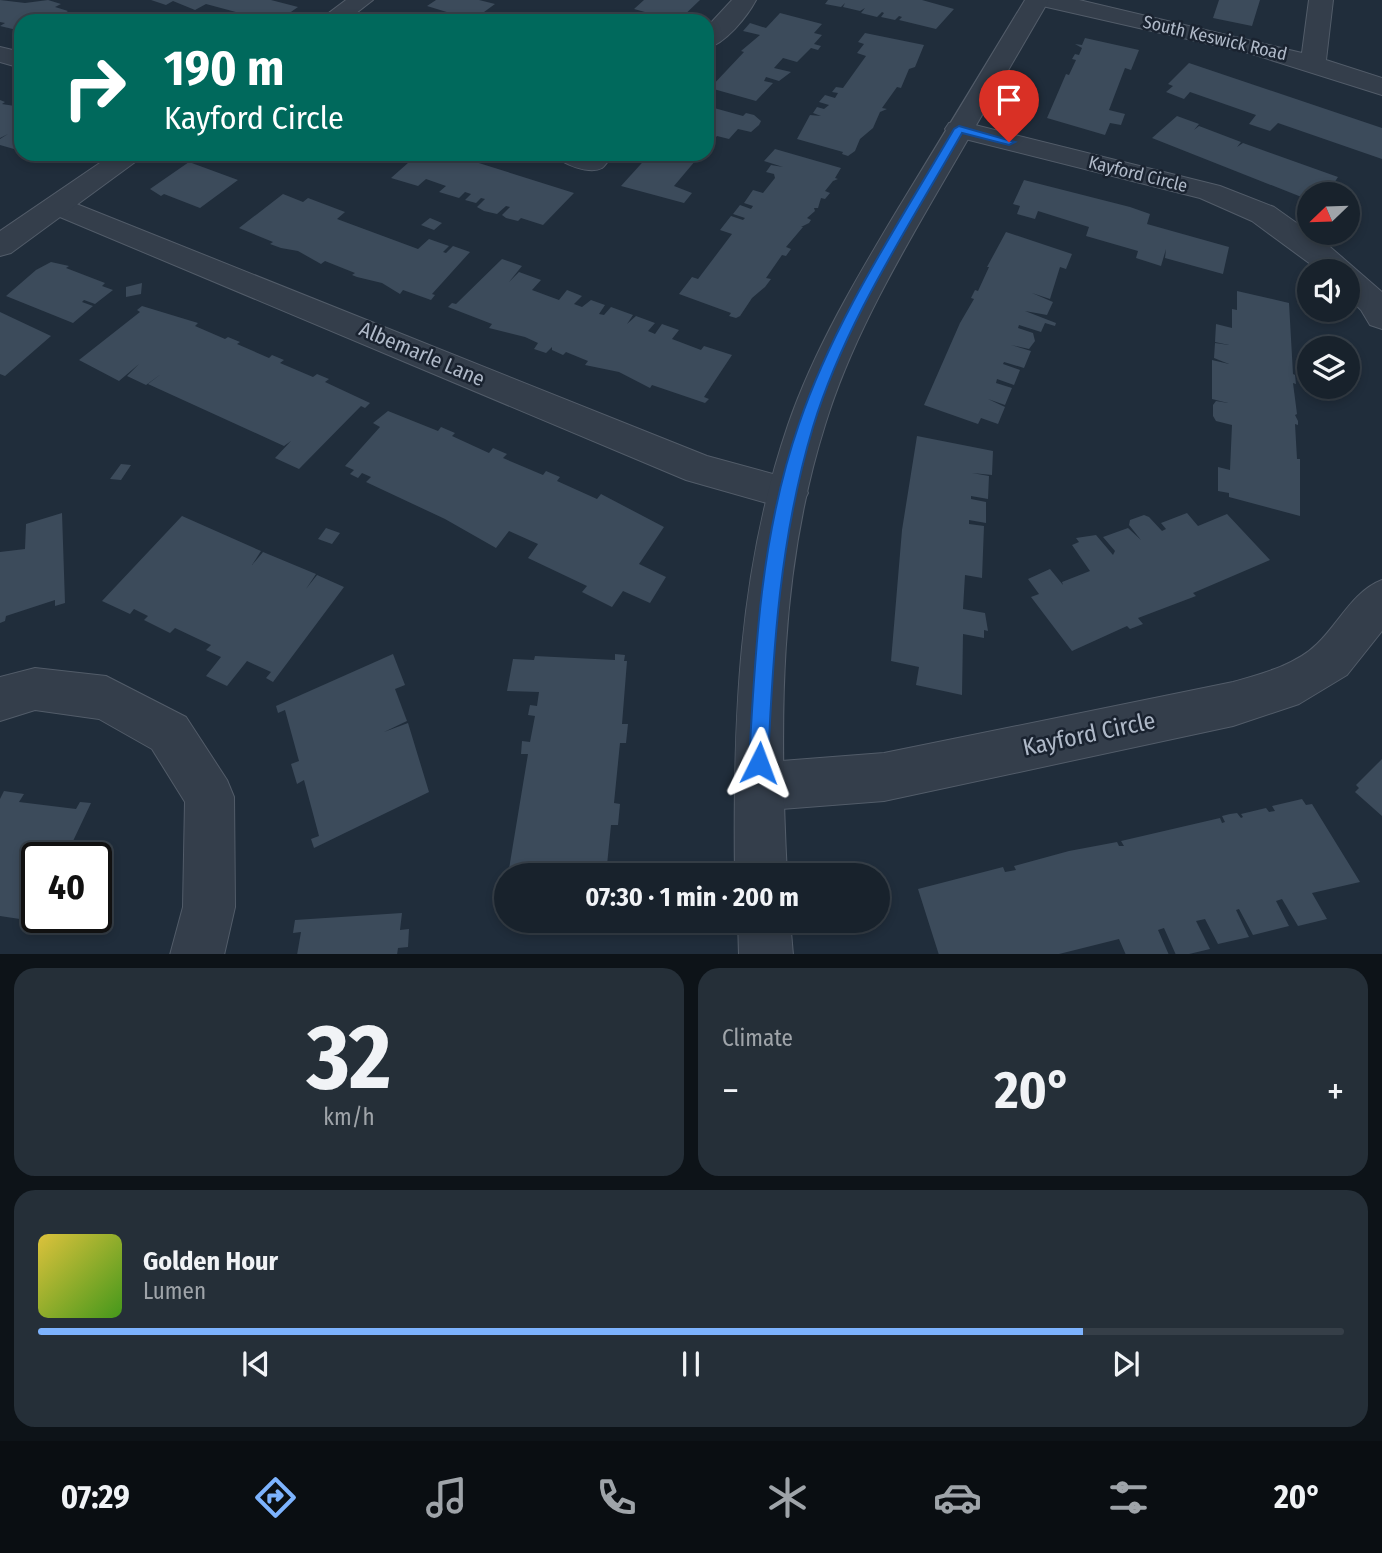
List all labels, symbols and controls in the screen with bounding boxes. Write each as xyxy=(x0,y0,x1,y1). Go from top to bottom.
street label: South Keswick Road xyxy=(1141,11,1289,65)
text: 190 m xyxy=(164,39,284,98)
icon: right xyxy=(49,42,140,133)
pin xyxy=(979,70,1039,142)
icon: arrive xyxy=(990,81,1028,119)
text: Kayford Circle xyxy=(164,99,344,137)
street label: Kayford Circle xyxy=(1086,151,1190,197)
north arrow xyxy=(1297,182,1360,245)
map controls xyxy=(1297,182,1360,399)
button: sound xyxy=(1297,259,1360,322)
street label: Albemarle Lane xyxy=(355,316,489,392)
button: layers xyxy=(1297,336,1360,399)
street label: Kayford Circle xyxy=(1020,706,1158,762)
position arrow xyxy=(722,726,796,800)
speed limit sign: 40 xyxy=(21,842,112,933)
text: 07:30 · 1 min · 200 m xyxy=(585,882,799,913)
text: 32 xyxy=(307,1003,391,1112)
text: Climate xyxy=(722,1024,793,1052)
text: 20° xyxy=(995,1059,1071,1122)
text: − xyxy=(722,1068,739,1114)
text: + xyxy=(1327,1068,1344,1114)
text: km/h xyxy=(323,1103,375,1131)
text: Golden Hour xyxy=(143,1246,278,1277)
text: Lumen xyxy=(143,1277,206,1305)
icon: previous xyxy=(237,1345,275,1383)
icon: pause xyxy=(672,1345,710,1383)
icon: next xyxy=(1107,1345,1145,1383)
icon: directions xyxy=(251,1473,300,1522)
icon: music xyxy=(422,1473,471,1522)
icon: phone xyxy=(592,1473,641,1522)
icon: climate xyxy=(763,1473,812,1522)
icon: car xyxy=(933,1473,982,1522)
icon: filters xyxy=(1104,1473,1153,1522)
text: 07:29 xyxy=(61,1478,130,1516)
text: 20° xyxy=(1274,1478,1321,1516)

